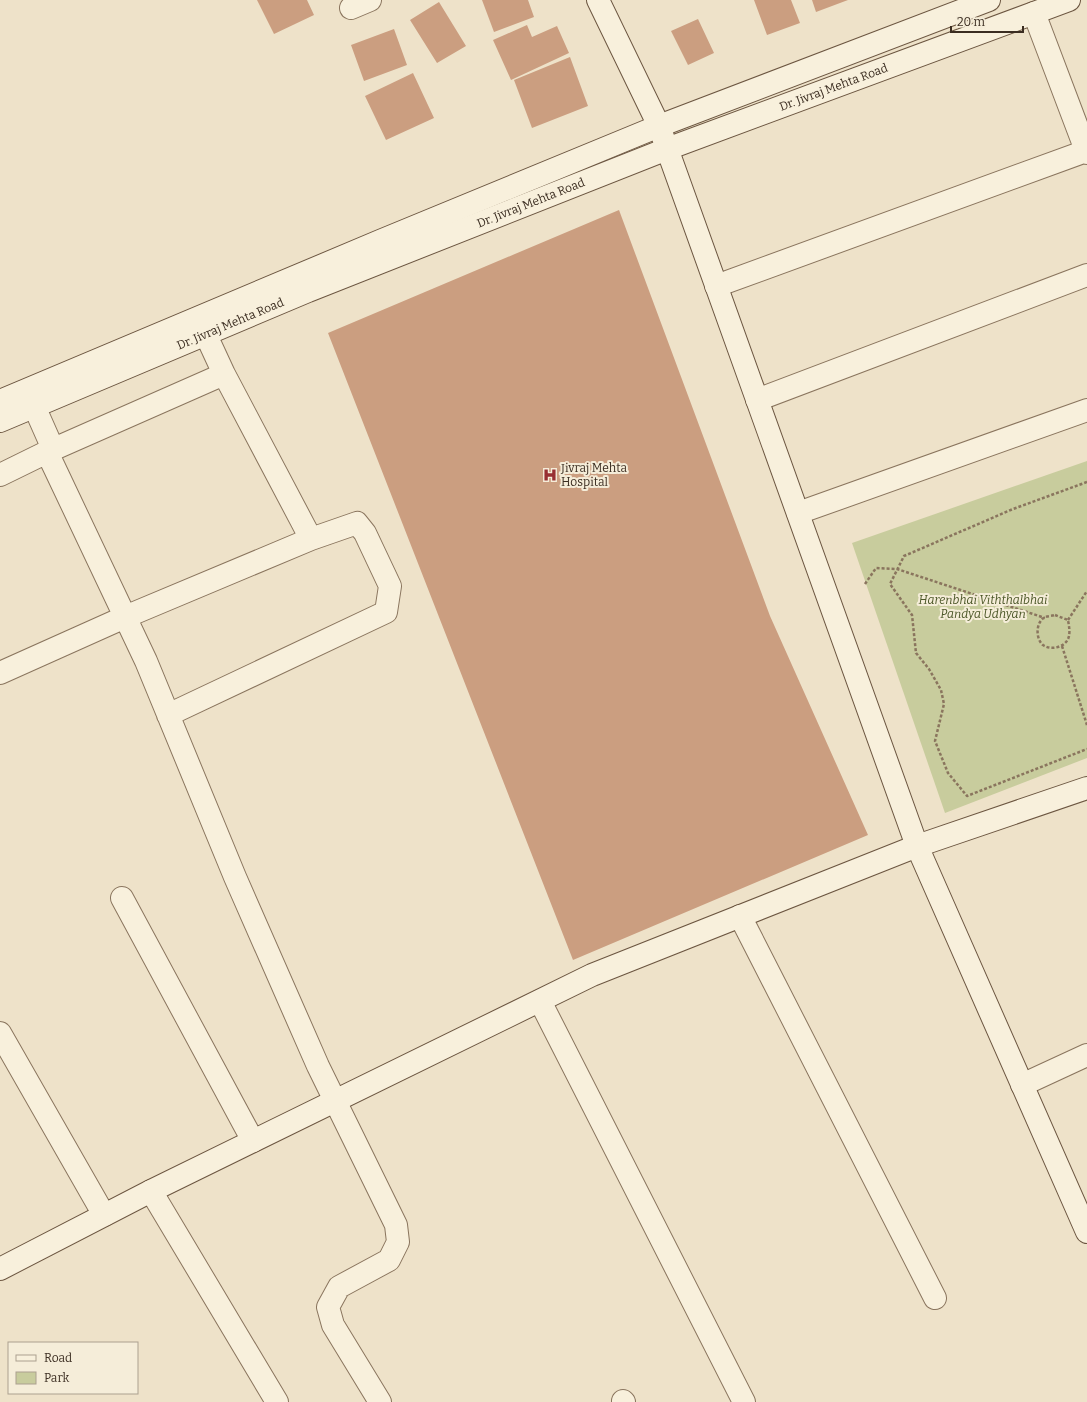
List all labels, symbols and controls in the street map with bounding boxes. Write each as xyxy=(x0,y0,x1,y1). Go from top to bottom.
scale bar xyxy=(951,8,1023,34)
text: 20 m xyxy=(957,15,986,29)
street label: Dr. Jivraj Mehta Road xyxy=(777,61,890,114)
street label: Dr. Jivraj Mehta Road xyxy=(475,175,587,230)
street label: Dr. Jivraj Mehta Road xyxy=(175,295,286,353)
place label: Jivraj Mehta Hospital xyxy=(560,461,627,489)
hospital icon: Jivraj Mehta Hospital xyxy=(542,467,558,483)
park label: Harenbhai Viththalbhai Pandya Udhyan xyxy=(919,593,1048,621)
legend xyxy=(8,1342,138,1394)
text: Road xyxy=(44,1351,72,1365)
text: Park xyxy=(44,1371,70,1385)

